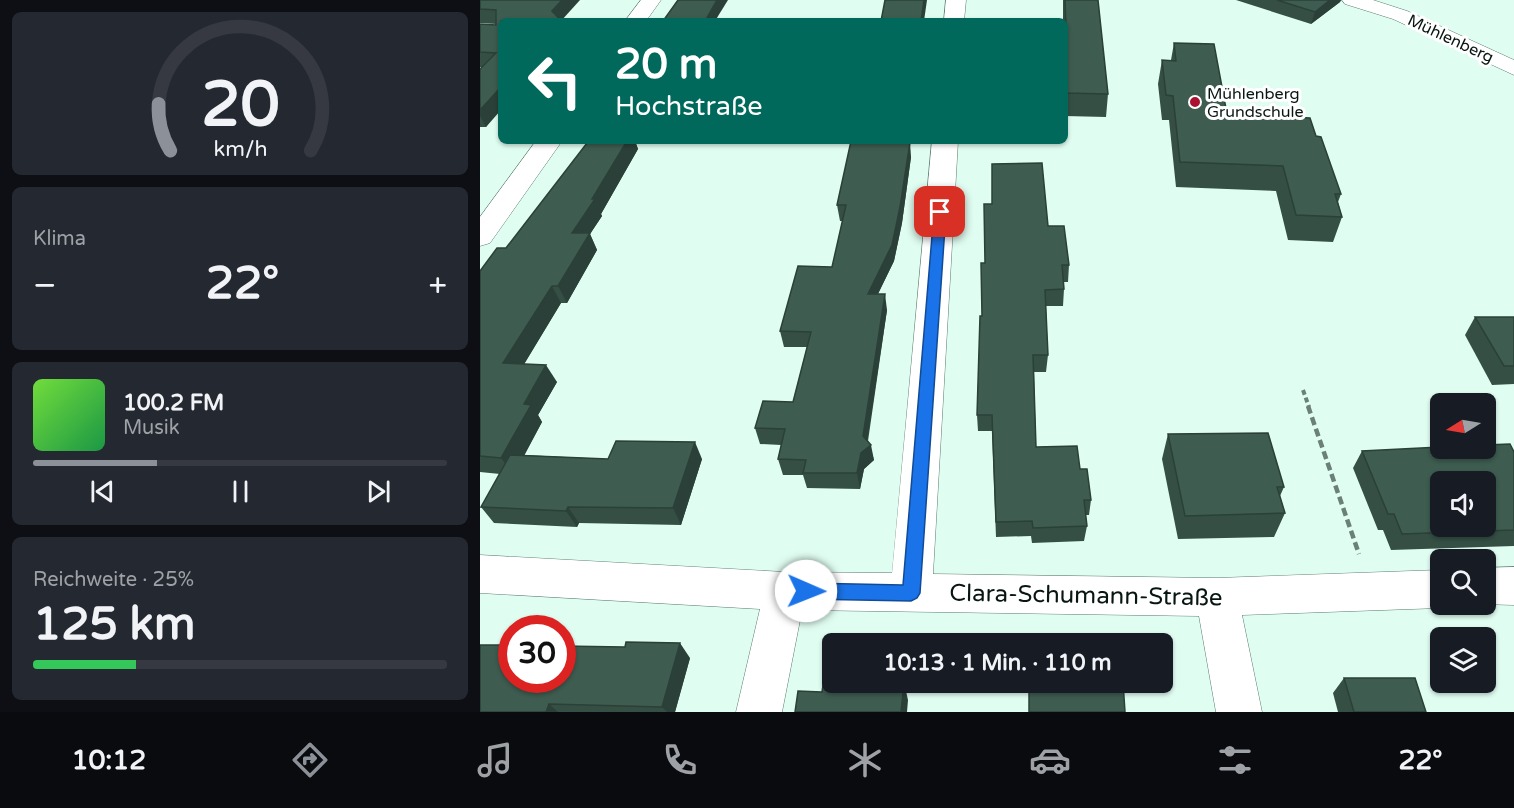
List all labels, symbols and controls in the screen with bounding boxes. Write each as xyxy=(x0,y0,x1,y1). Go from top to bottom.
street label: Mühlenberg xyxy=(1404,10,1497,68)
text: 20 m xyxy=(615,39,717,90)
icon: left xyxy=(516,42,594,120)
text: 20 xyxy=(201,68,279,143)
place label: Mühlenberg Grundschule xyxy=(1207,84,1304,122)
text: Hochstraße xyxy=(615,90,763,123)
marker: Mühlenberg Grundschule xyxy=(1188,95,1202,109)
text: km/h xyxy=(213,136,267,162)
pin xyxy=(914,186,965,237)
icon: arrive xyxy=(923,195,956,228)
text: Klima xyxy=(33,227,86,251)
text: 22° xyxy=(206,257,279,311)
text: − xyxy=(33,266,57,305)
text: + xyxy=(428,266,447,305)
text: 100.2 FM xyxy=(123,390,224,416)
north arrow xyxy=(1430,393,1496,459)
map controls xyxy=(1430,393,1496,693)
text: Musik xyxy=(123,416,180,440)
button: sound xyxy=(1430,471,1496,537)
icon: previous xyxy=(86,475,119,508)
icon: pause xyxy=(224,475,257,508)
icon: next xyxy=(362,475,395,508)
button: search xyxy=(1430,549,1496,615)
position arrow xyxy=(774,559,838,623)
text: Reichweite · 25% xyxy=(33,568,194,592)
street label: Clara-Schumann-Straße xyxy=(949,579,1223,612)
text: 125 km xyxy=(33,598,195,652)
speed limit sign: 30 xyxy=(498,615,576,693)
button: layers xyxy=(1430,627,1496,693)
text: 10:13 · 1 Min. · 110 m xyxy=(884,650,1111,676)
icon: directions xyxy=(289,739,331,781)
icon: music xyxy=(474,739,516,781)
icon: phone xyxy=(659,739,701,781)
icon: climate xyxy=(844,739,886,781)
icon: car xyxy=(1029,739,1071,781)
icon: filters xyxy=(1214,739,1256,781)
text: 10:12 xyxy=(71,744,146,777)
text: 22° xyxy=(1398,744,1443,777)

